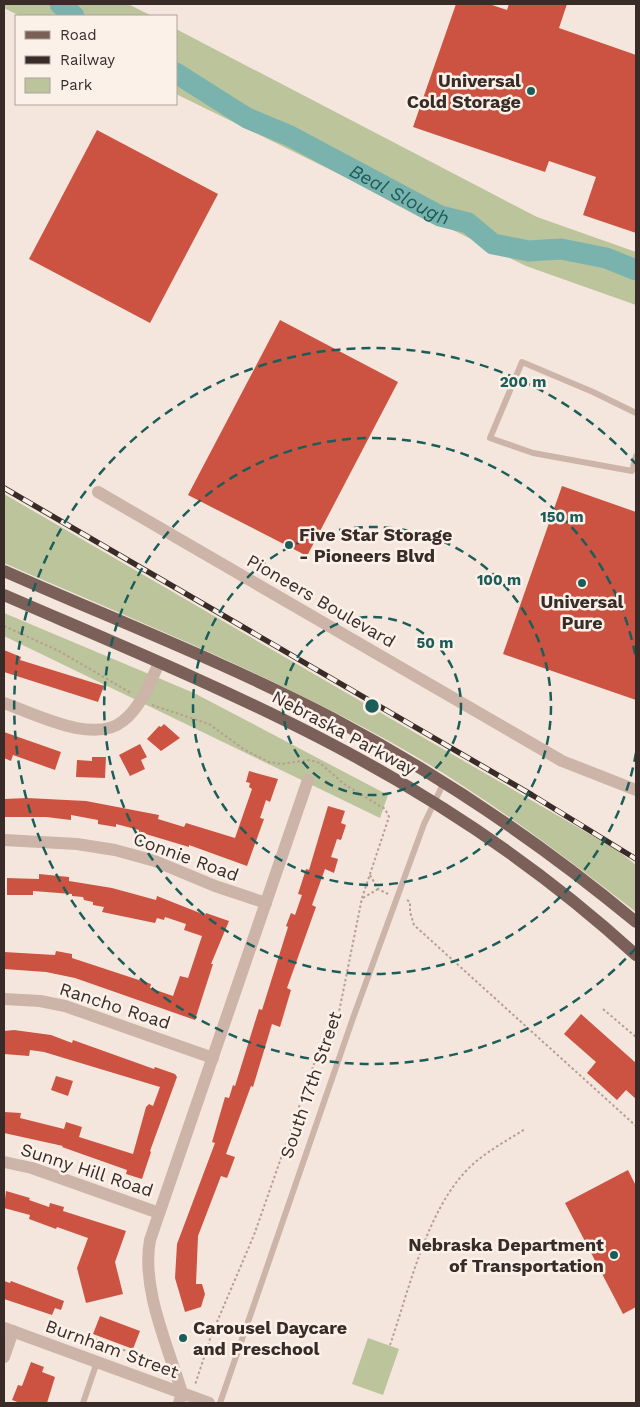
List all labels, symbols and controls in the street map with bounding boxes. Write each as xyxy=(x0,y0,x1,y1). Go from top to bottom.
legend xyxy=(15,15,178,105)
text: Road xyxy=(60,26,97,44)
text: Railway xyxy=(60,51,115,69)
place label: Universal Cold Storage xyxy=(407,70,521,112)
text: Park xyxy=(60,76,93,94)
marker: Universal Cold Storage xyxy=(525,85,537,97)
water label: Beal Slough xyxy=(346,159,452,230)
text: 200 m xyxy=(500,373,546,391)
text: 150 m xyxy=(540,508,584,526)
place label: Five Star Storage - Pioneers Blvd xyxy=(299,524,452,566)
marker: Five Star Storage - Pioneers Blvd xyxy=(283,539,295,551)
street label: Pioneers Boulevard xyxy=(243,549,399,652)
text: 100 m xyxy=(477,571,521,589)
marker: Universal Pure xyxy=(576,577,588,589)
place label: Universal Pure xyxy=(541,591,624,633)
text: 50 m xyxy=(417,634,453,652)
street label: Nebraska Parkway xyxy=(269,686,420,780)
centre of rings xyxy=(363,697,381,715)
street label: Connie Road xyxy=(131,828,242,885)
street label: Rancho Road xyxy=(57,978,173,1033)
street label: South 17th Street xyxy=(276,1008,346,1161)
street label: Sunny Hill Road xyxy=(18,1138,156,1201)
place label: Nebraska Department of Transportation xyxy=(408,1234,604,1276)
marker: Nebraska Department of Transportation xyxy=(608,1249,620,1261)
street label: Burnham Street xyxy=(43,1315,182,1383)
place label: Carousel Daycare and Preschool xyxy=(193,1317,347,1359)
marker: Carousel Daycare and Preschool xyxy=(177,1332,189,1344)

